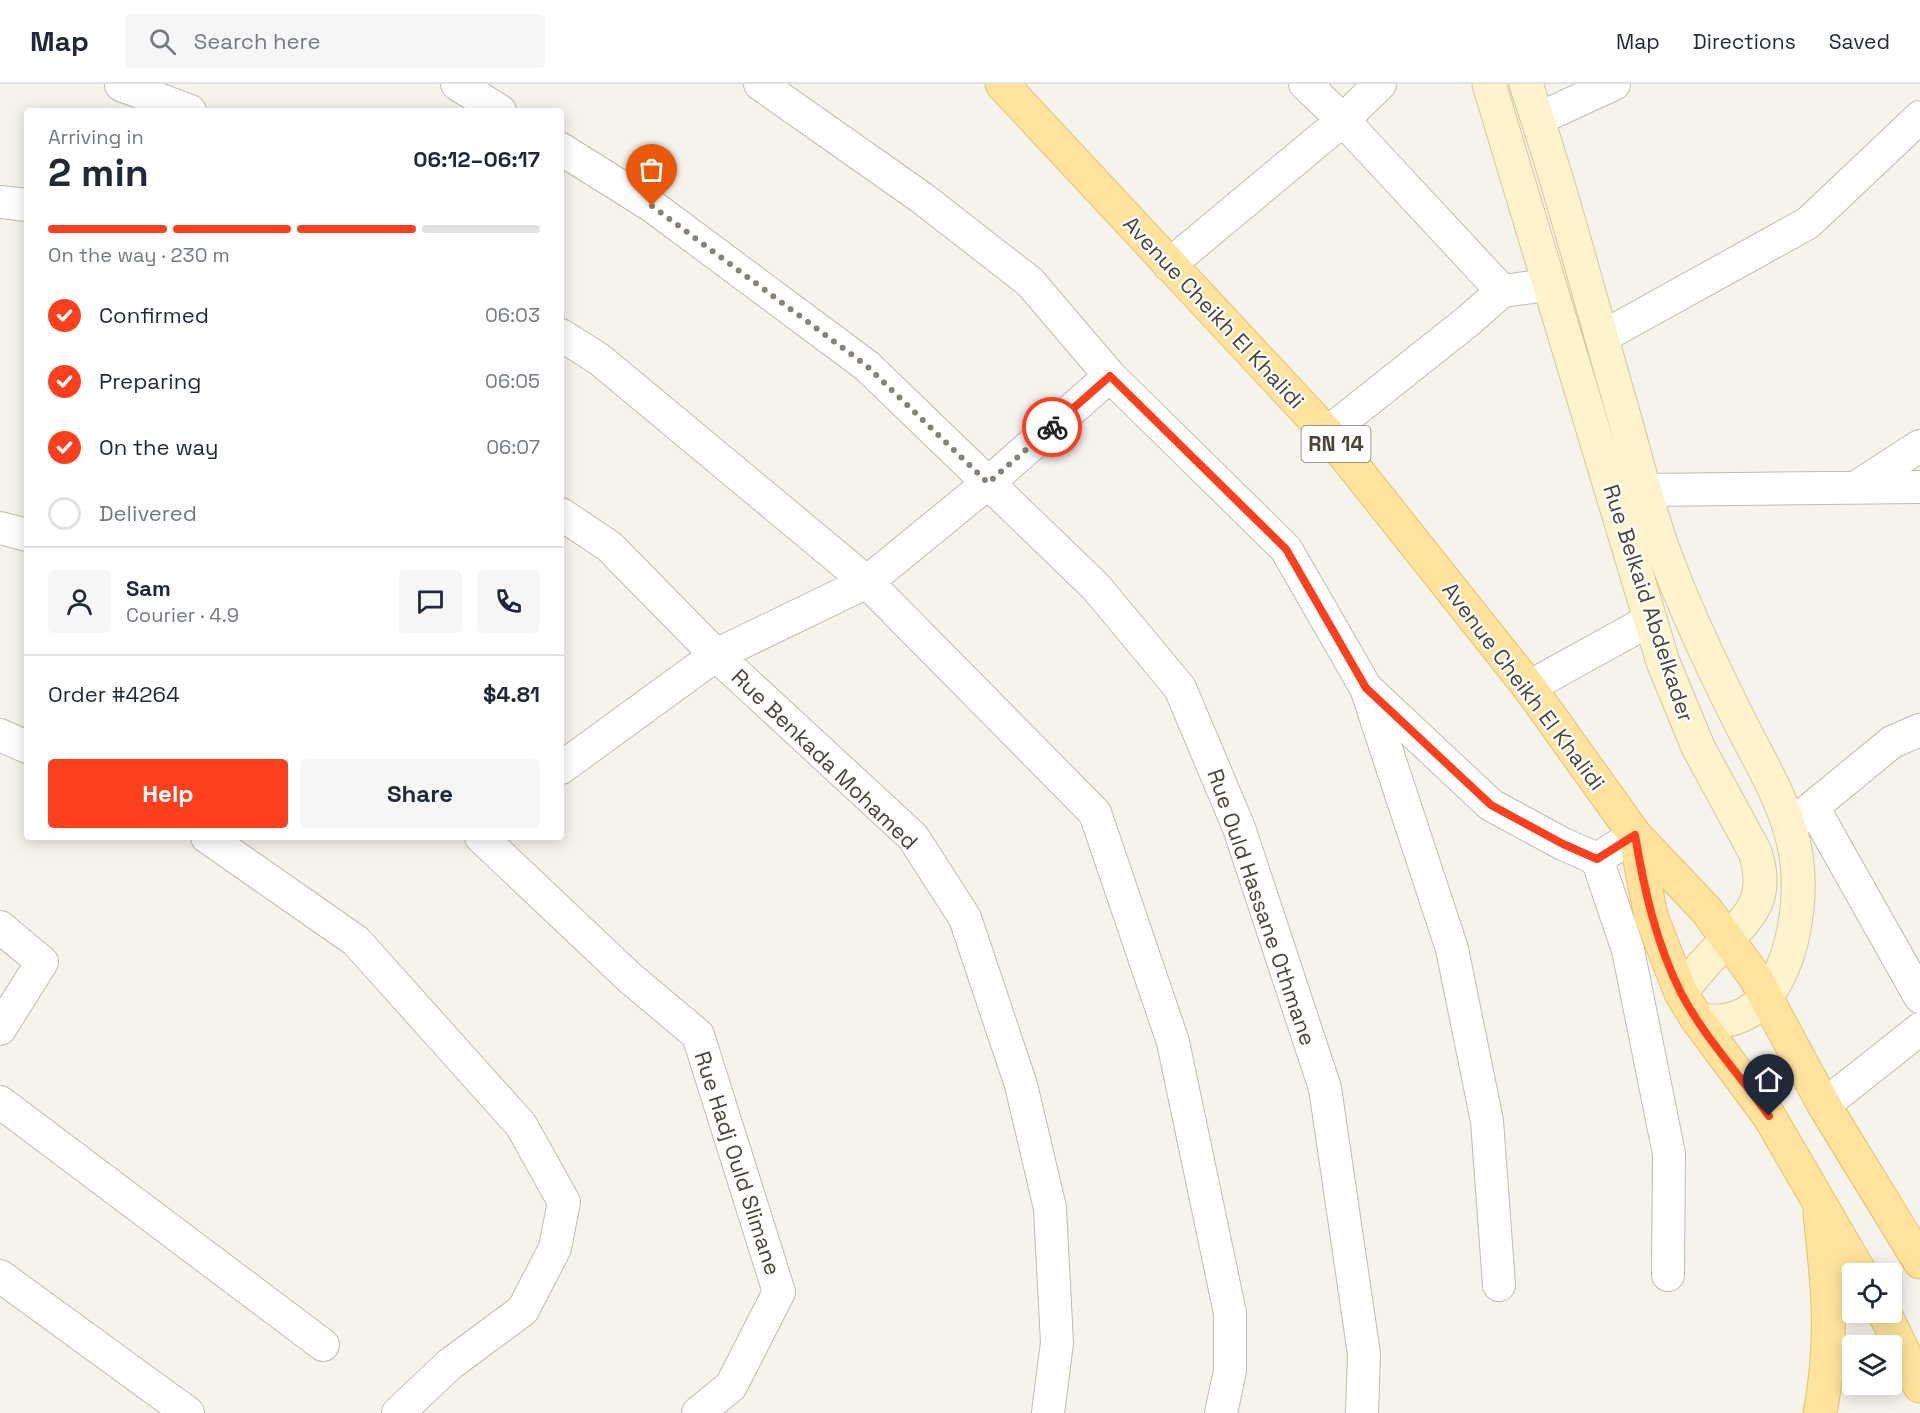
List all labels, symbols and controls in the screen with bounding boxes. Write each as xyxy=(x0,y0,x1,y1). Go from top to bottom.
search box xyxy=(125,14,545,68)
text: Map xyxy=(30,23,89,59)
icon: search xyxy=(146,25,179,58)
text: Search here xyxy=(194,27,321,55)
text: Map xyxy=(1616,28,1660,55)
text: Directions xyxy=(1693,28,1796,55)
text: Saved xyxy=(1829,28,1890,55)
text: Arriving in xyxy=(48,124,144,150)
pin xyxy=(626,144,677,206)
text: 06:12–06:17 xyxy=(413,145,540,173)
text: 2 min xyxy=(48,148,149,197)
icon: bag xyxy=(635,153,668,186)
street label: Avenue Cheikh El Khalidi xyxy=(1117,210,1311,414)
text: On the way · 230 m xyxy=(48,242,230,268)
icon: check xyxy=(48,299,81,332)
text: Confirmed xyxy=(99,301,209,329)
text: 06:03 xyxy=(485,302,540,328)
icon: check xyxy=(48,365,81,398)
text: Preparing xyxy=(99,367,201,395)
text: 06:05 xyxy=(485,368,540,394)
courier xyxy=(1022,397,1082,457)
icon: bike xyxy=(1036,411,1069,444)
road number: RN 14 xyxy=(1302,426,1370,462)
icon: check xyxy=(48,431,81,464)
text: On the way xyxy=(99,433,218,461)
text: 06:07 xyxy=(486,434,540,460)
street label: Rue Belkaid Abdelkader xyxy=(1597,481,1701,725)
text: Delivered xyxy=(99,499,197,527)
button: person xyxy=(48,570,111,633)
button: chat xyxy=(399,570,462,633)
button: phone xyxy=(477,570,540,633)
text: Sam xyxy=(126,574,171,602)
street label: Avenue Cheikh El Khalidi xyxy=(1436,576,1612,796)
text: Courier · 4.9 xyxy=(126,602,239,628)
street label: Rue Benkada Mohamed xyxy=(726,663,924,855)
text: Order #4264 xyxy=(48,680,180,708)
text: $4.81 xyxy=(483,680,540,708)
button: Help xyxy=(48,759,288,828)
button: Share xyxy=(300,759,540,828)
street label: Rue Ould Hassane Othmane xyxy=(1201,765,1323,1049)
street label: Rue Hadj Ould Slimane xyxy=(689,1047,787,1279)
pin xyxy=(1743,1054,1794,1116)
icon: home xyxy=(1752,1063,1785,1096)
map controls xyxy=(1842,1263,1902,1395)
button: locate xyxy=(1842,1263,1902,1323)
button: layers xyxy=(1842,1335,1902,1395)

